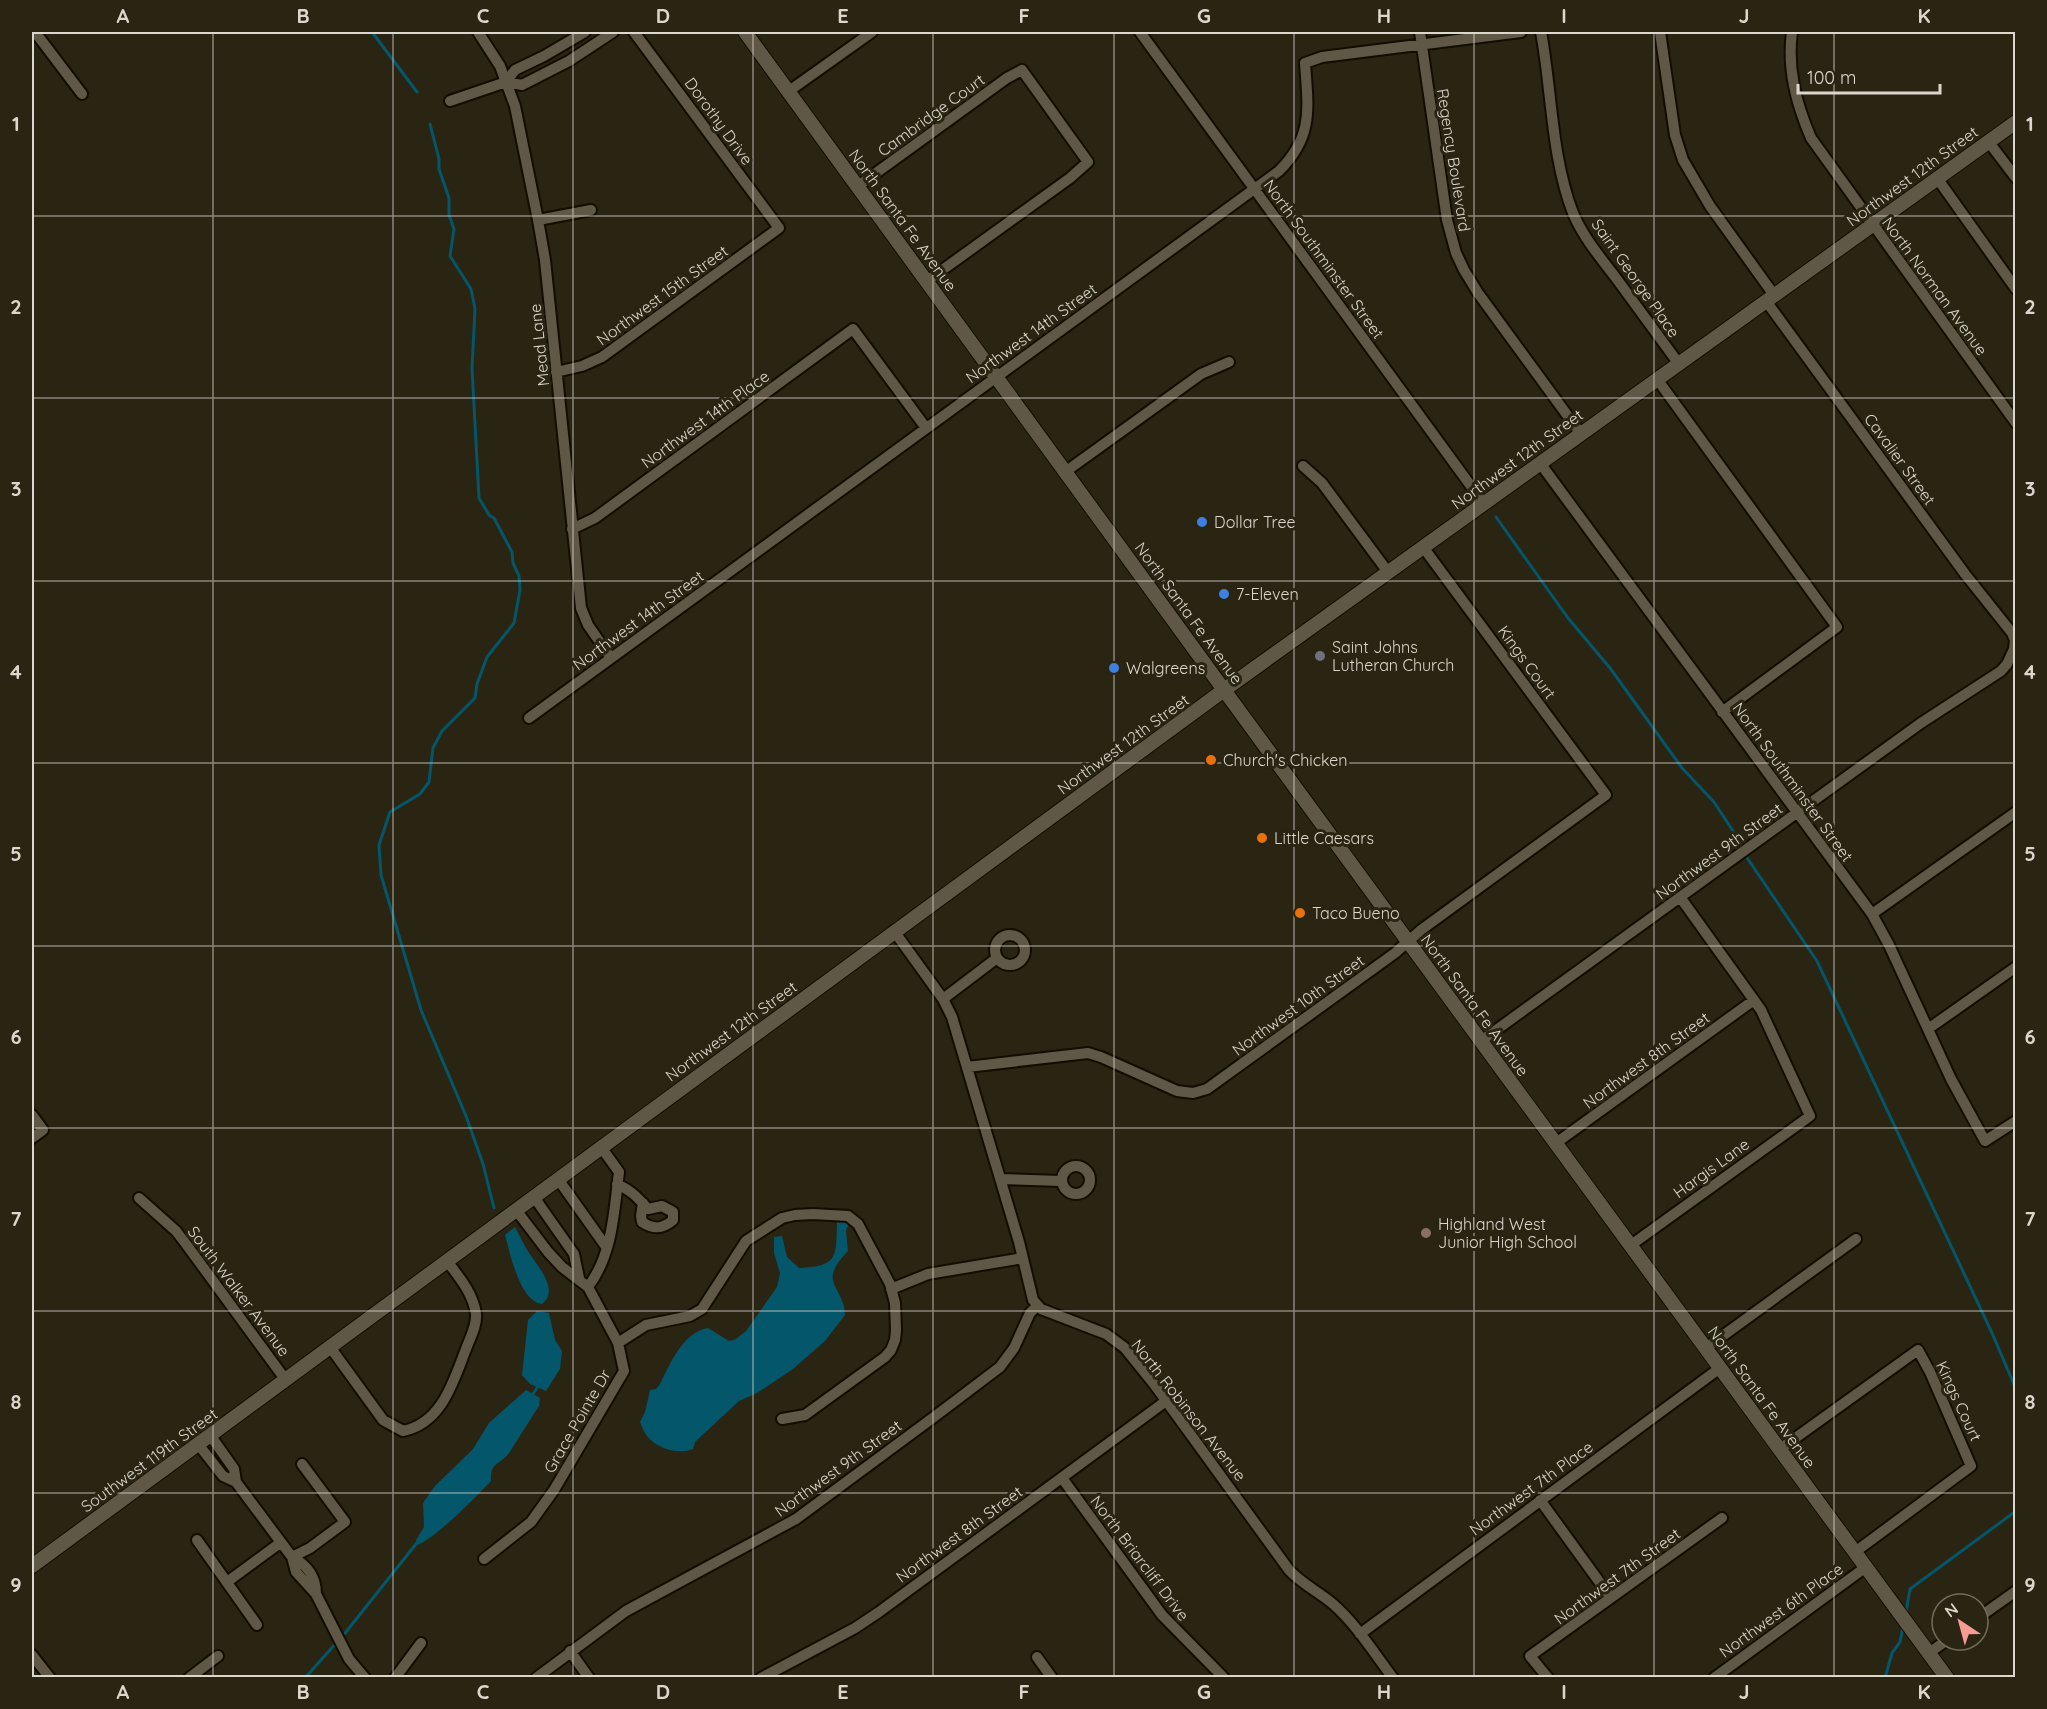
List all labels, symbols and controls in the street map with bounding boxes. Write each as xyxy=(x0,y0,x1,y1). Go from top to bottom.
text: A xyxy=(117,3,130,28)
text: B xyxy=(296,3,310,28)
text: C xyxy=(477,3,490,28)
text: D xyxy=(656,3,670,28)
text: E xyxy=(837,3,849,28)
text: F xyxy=(1018,3,1030,28)
text: G xyxy=(1197,3,1211,28)
text: H xyxy=(1377,3,1391,28)
text: I xyxy=(1561,3,1567,28)
text: J xyxy=(1738,3,1750,28)
text: K xyxy=(1917,3,1931,28)
scale bar xyxy=(1798,57,1940,95)
text: 100 m xyxy=(1807,66,1856,89)
street label: Cambridge Court xyxy=(874,69,988,161)
street label: Dorothy Drive xyxy=(681,73,757,169)
street label: Regency Boulevard xyxy=(1433,87,1475,233)
text: 1 xyxy=(12,111,20,136)
text: 1 xyxy=(2026,111,2034,136)
street label: Northwest 12th Street xyxy=(1842,122,1982,230)
street label: North Santa Fe Avenue xyxy=(845,145,961,295)
street label: North Southminster Street xyxy=(1259,175,1389,343)
street label: North Norman Avenue xyxy=(1878,213,1992,359)
street label: Saint George Place xyxy=(1588,215,1684,341)
street label: Northwest 15th Street xyxy=(592,241,732,349)
street label: Northwest 14th Street xyxy=(962,279,1100,387)
text: 2 xyxy=(10,294,22,319)
text: 2 xyxy=(2024,294,2036,319)
street label: Mead Lane xyxy=(525,303,553,387)
street label: Northwest 14th Place xyxy=(637,366,773,472)
street label: Northwest 12th Street xyxy=(1447,405,1587,513)
street label: Cavalier Street xyxy=(1860,409,1940,509)
text: 3 xyxy=(11,476,21,501)
text: 3 xyxy=(2025,476,2035,501)
place label: Dollar Tree xyxy=(1214,512,1295,532)
marker: Dollar Tree xyxy=(1195,515,1209,529)
street label: North Santa Fe Avenue xyxy=(1131,538,1247,688)
street label: Northwest 14th Street xyxy=(569,566,707,674)
place label: 7-Eleven xyxy=(1236,584,1299,604)
marker: 7-Eleven xyxy=(1217,587,1231,601)
street label: Kings Court xyxy=(1494,621,1560,703)
place label: Saint Johns Lutheran Church xyxy=(1332,637,1454,675)
marker: Saint Johns Lutheran Church xyxy=(1313,649,1327,663)
place label: Walgreens xyxy=(1126,658,1205,678)
text: 4 xyxy=(10,659,22,684)
text: 4 xyxy=(2024,659,2036,684)
marker: Walgreens xyxy=(1107,661,1121,675)
street label: Northwest 12th Street xyxy=(1053,690,1193,798)
street label: North Southminster Street xyxy=(1728,698,1858,866)
place label: Church's Chicken xyxy=(1223,750,1348,770)
marker: Church's Chicken xyxy=(1204,753,1218,767)
street label: Northwest 9th Street xyxy=(1652,798,1786,904)
place label: Little Caesars xyxy=(1274,828,1374,848)
marker: Little Caesars xyxy=(1255,831,1269,845)
text: 5 xyxy=(10,841,22,866)
text: 5 xyxy=(2024,841,2036,866)
place label: Taco Bueno xyxy=(1312,903,1400,923)
marker: Taco Bueno xyxy=(1293,906,1307,920)
street label: North Santa Fe Avenue xyxy=(1417,930,1533,1080)
street label: Northwest 10th Street xyxy=(1228,950,1368,1060)
street label: Northwest 12th Street xyxy=(661,977,801,1085)
street label: Northwest 8th Street xyxy=(1579,1007,1713,1113)
text: 6 xyxy=(10,1024,22,1049)
text: 6 xyxy=(2024,1024,2036,1049)
street label: Hargis Lane xyxy=(1669,1134,1753,1202)
text: 7 xyxy=(11,1206,22,1231)
text: 7 xyxy=(2025,1206,2036,1231)
place label: Highland West Junior High School xyxy=(1438,1214,1577,1252)
street label: South Walker Avenue xyxy=(184,1222,294,1360)
marker: Highland West Junior High School xyxy=(1419,1226,1433,1240)
street label: North Santa Fe Avenue xyxy=(1704,1322,1820,1472)
street label: North Robinson Avenue xyxy=(1127,1335,1251,1485)
street label: Kings Court xyxy=(1932,1358,1986,1444)
street label: Grace Pointe Dr xyxy=(539,1366,615,1476)
text: 8 xyxy=(11,1389,22,1414)
text: 8 xyxy=(2025,1389,2036,1414)
street label: Southwest 119th Street xyxy=(77,1404,221,1516)
street label: Northwest 9th Street xyxy=(771,1415,905,1521)
street label: Northwest 7th Place xyxy=(1465,1437,1597,1539)
street label: Northwest 8th Street xyxy=(892,1481,1026,1587)
street label: North Briarcliff Drive xyxy=(1086,1491,1194,1625)
street label: Northwest 7th Street xyxy=(1550,1523,1684,1629)
street label: Northwest 6th Place xyxy=(1715,1558,1847,1662)
text: 9 xyxy=(10,1572,22,1597)
text: 9 xyxy=(2024,1572,2036,1597)
north arrow xyxy=(1930,1592,1990,1652)
text: N xyxy=(1941,1598,1962,1621)
text: A xyxy=(117,1679,130,1704)
text: B xyxy=(296,1679,310,1704)
text: C xyxy=(477,1679,490,1704)
text: D xyxy=(656,1679,670,1704)
text: E xyxy=(837,1679,849,1704)
text: F xyxy=(1018,1679,1030,1704)
text: G xyxy=(1197,1679,1211,1704)
text: H xyxy=(1377,1679,1391,1704)
text: I xyxy=(1561,1679,1567,1704)
text: J xyxy=(1738,1679,1750,1704)
text: K xyxy=(1917,1679,1931,1704)

